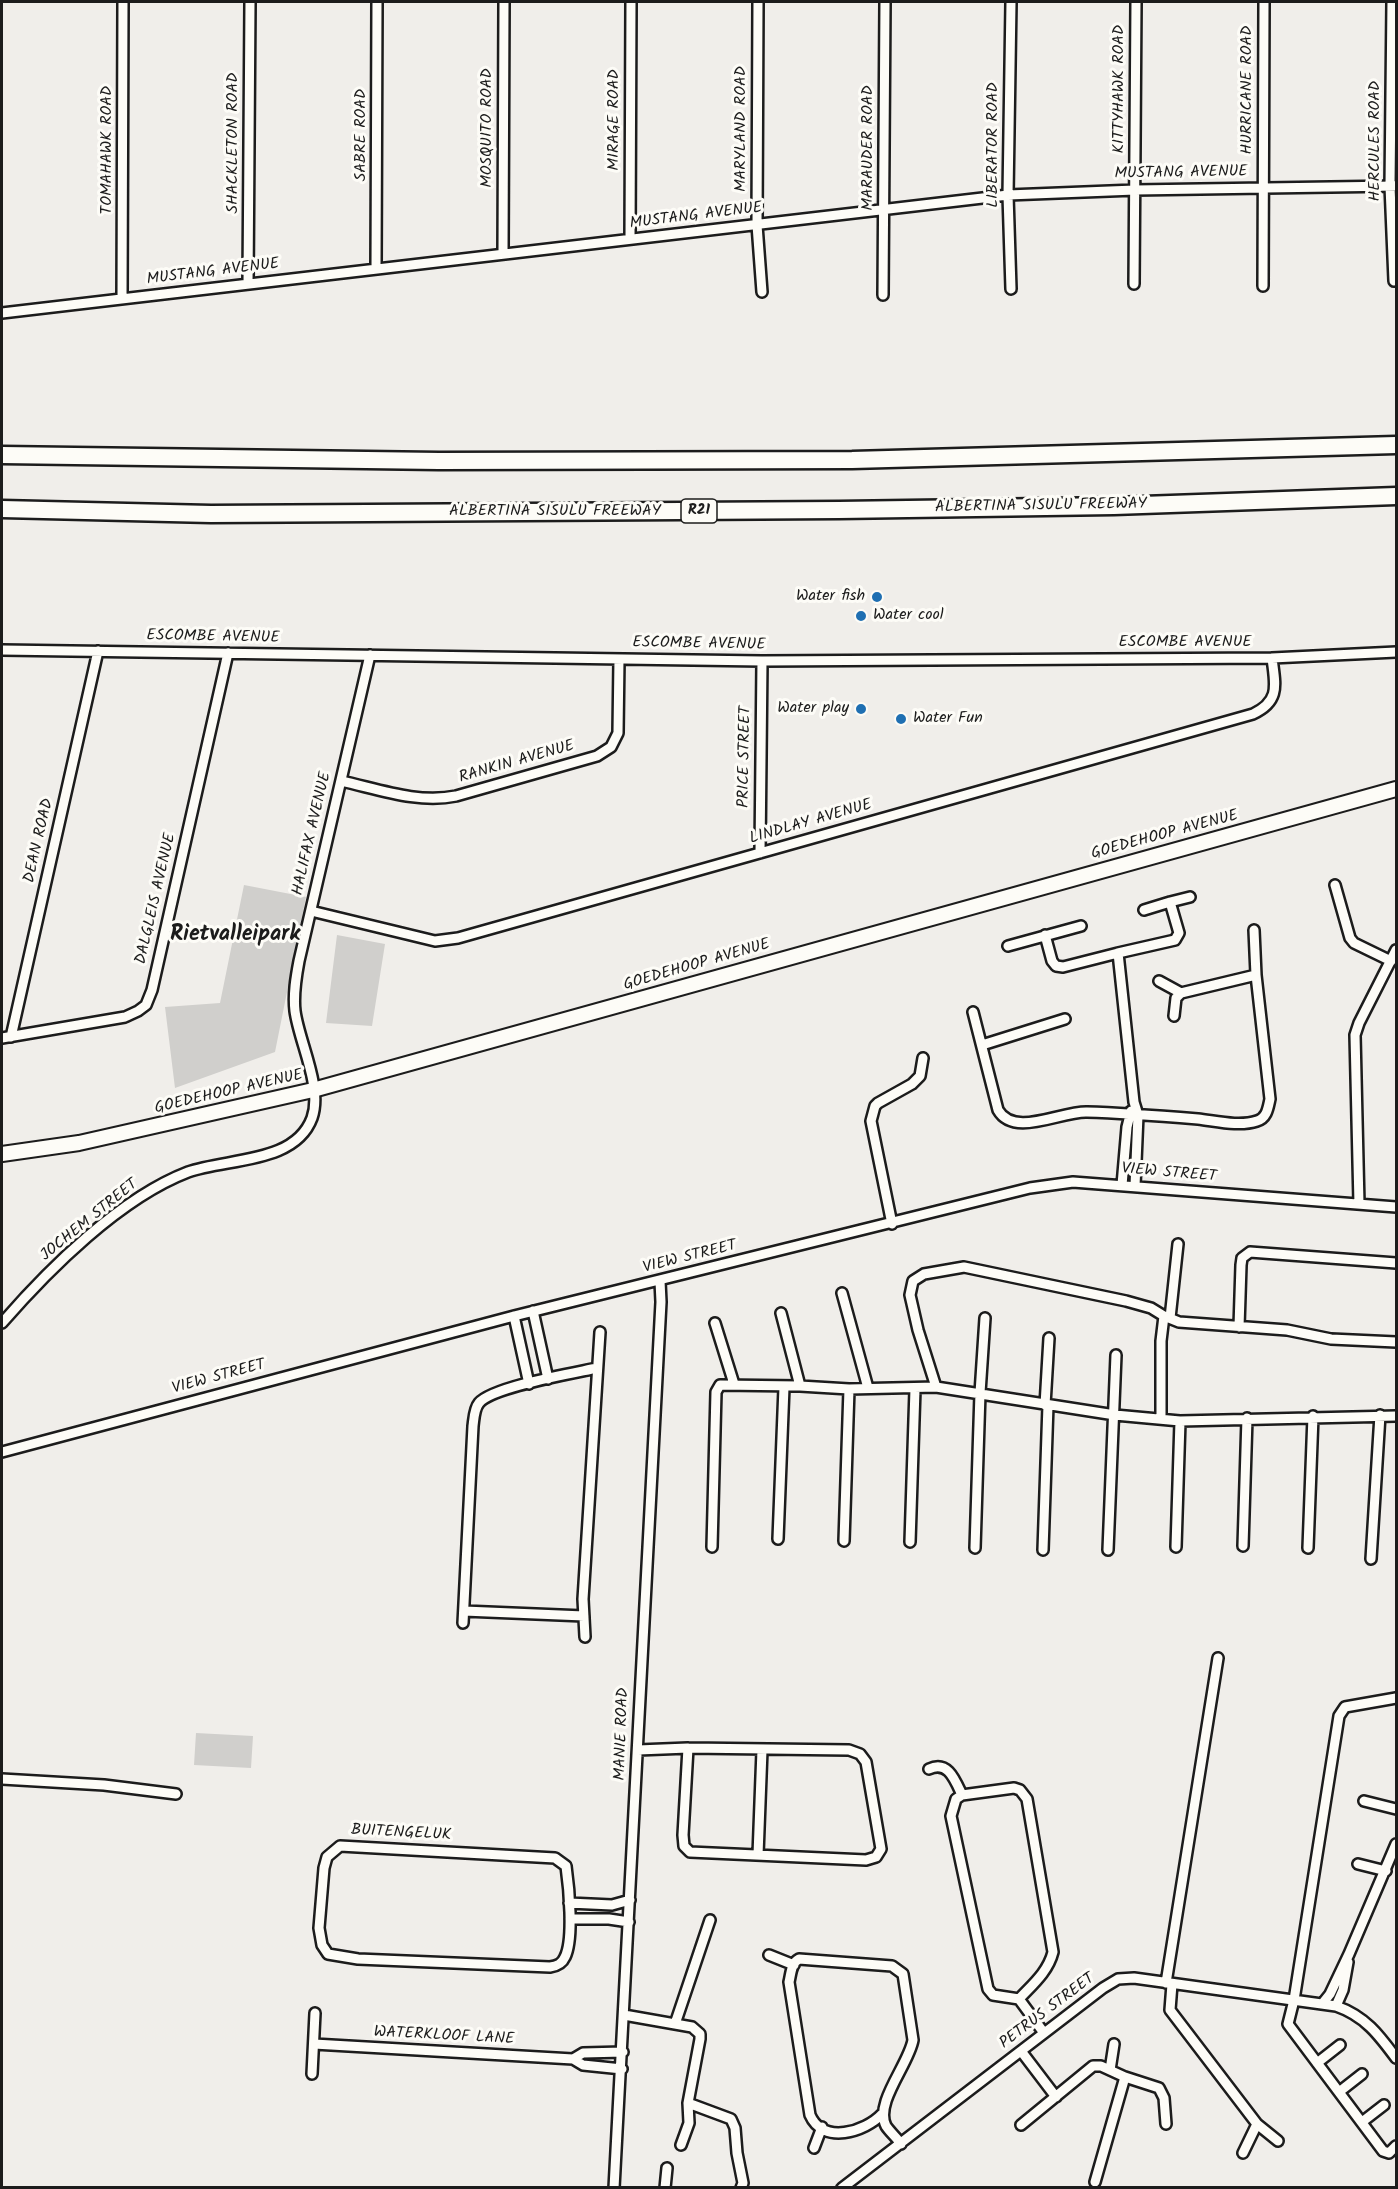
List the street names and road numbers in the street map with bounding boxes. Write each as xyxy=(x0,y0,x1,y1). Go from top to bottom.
street label: KITTYHAWK ROAD xyxy=(1110,25,1130,153)
street label: HURRICANE ROAD xyxy=(1238,25,1258,155)
street label: MARYLAND ROAD xyxy=(732,66,752,192)
street label: MOSQUITO ROAD xyxy=(478,68,498,188)
street label: MIRAGE ROAD xyxy=(605,69,625,171)
street label: SHACKLETON ROAD xyxy=(224,73,244,213)
street label: HERCULES ROAD xyxy=(1366,81,1386,201)
street label: LIBERATOR ROAD xyxy=(984,82,1004,208)
street label: MARAUDER ROAD xyxy=(859,85,879,211)
street label: TOMAHAWK ROAD xyxy=(98,86,118,214)
street label: SABRE ROAD xyxy=(352,89,372,181)
street label: MUSTANG AVENUE xyxy=(1114,163,1248,185)
street label: MUSTANG AVENUE xyxy=(629,199,763,235)
street label: MUSTANG AVENUE xyxy=(146,255,280,291)
street label: ALBERTINA SISULU FREEWAY xyxy=(935,496,1147,518)
road number: R21 xyxy=(681,499,717,523)
street label: ALBERTINA SISULU FREEWAY xyxy=(449,502,661,522)
street label: ESCOMBE AVENUE xyxy=(146,627,280,649)
street label: ESCOMBE AVENUE xyxy=(1118,633,1252,653)
street label: ESCOMBE AVENUE xyxy=(632,634,766,656)
street label: PRICE STREET xyxy=(736,706,756,808)
street label: RANKIN AVENUE xyxy=(457,737,577,789)
street label: HALIFAX AVENUE xyxy=(289,770,337,898)
street label: LINDLAY AVENUE xyxy=(748,796,874,850)
street label: DEAN ROAD xyxy=(21,797,59,885)
street label: GOEDEHOOP AVENUE xyxy=(1089,807,1241,865)
street label: DALGLEIS AVENUE xyxy=(133,832,181,966)
street label: GOEDEHOOP AVENUE xyxy=(622,936,772,996)
street label: GOEDEHOOP AVENUE xyxy=(153,1067,305,1119)
street label: VIEW STREET xyxy=(1121,1160,1217,1188)
street label: JOCHEM STREET xyxy=(37,1176,143,1266)
street label: VIEW STREET xyxy=(641,1237,739,1279)
street label: VIEW STREET xyxy=(170,1356,268,1400)
street label: MANIE ROAD xyxy=(612,1687,634,1781)
street label: BUITENGELUK xyxy=(350,1822,452,1846)
street label: PETRUS STREET xyxy=(997,1970,1099,2054)
street label: WATERKLOOF LANE xyxy=(373,2024,515,2050)

